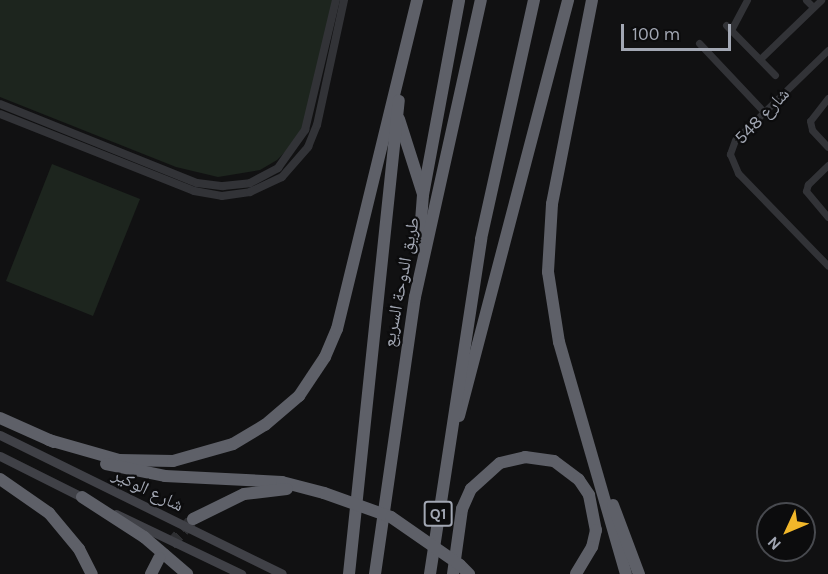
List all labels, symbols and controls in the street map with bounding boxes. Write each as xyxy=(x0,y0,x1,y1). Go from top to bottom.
scale bar xyxy=(624,12,734,50)
text: 100 m xyxy=(632,23,680,45)
street label: شارع 548 xyxy=(730,83,794,149)
street label: طريق الدوحة السريع xyxy=(378,215,424,349)
street label: شارع الوكير xyxy=(109,464,187,516)
road number: Q1 xyxy=(423,501,453,527)
north arrow xyxy=(756,502,816,562)
text: N xyxy=(763,533,785,554)

